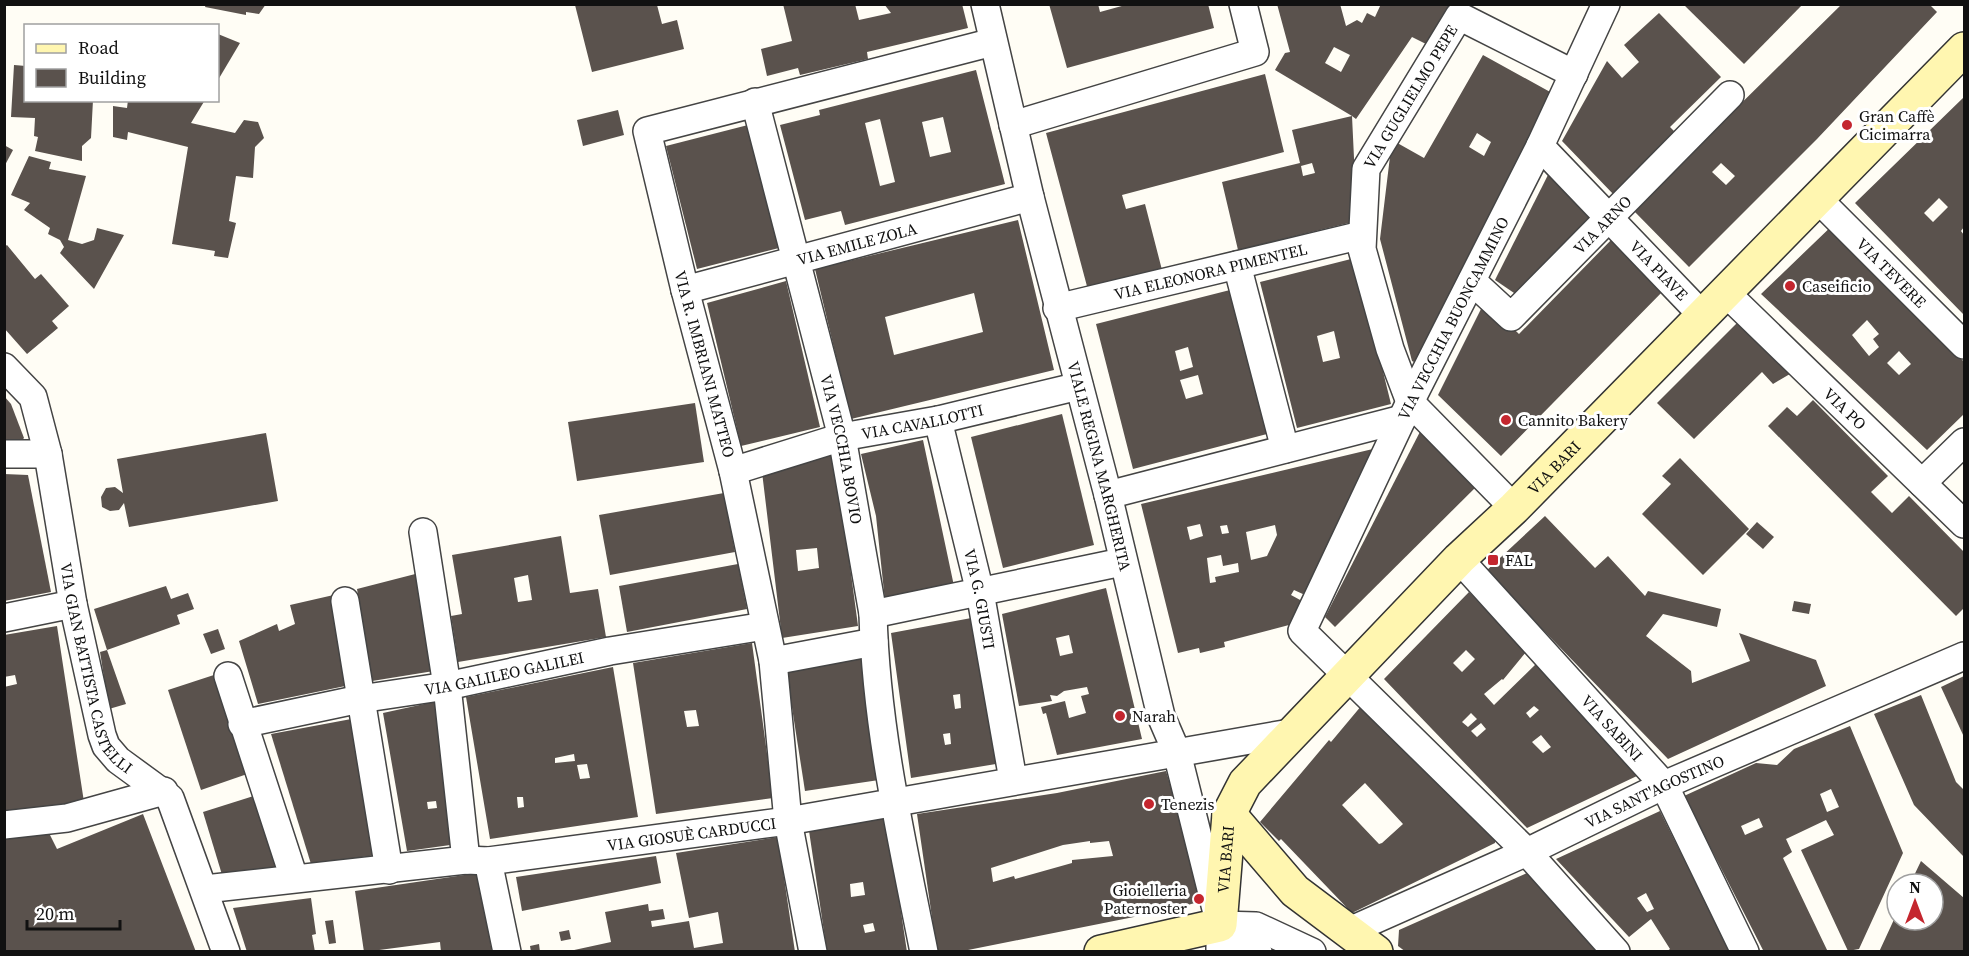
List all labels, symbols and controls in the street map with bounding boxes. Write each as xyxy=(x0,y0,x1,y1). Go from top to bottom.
street label: VIA GUGLIELMO PEPE xyxy=(1358,20,1462,173)
legend xyxy=(24,24,219,102)
text: Road xyxy=(78,35,119,60)
text: Building xyxy=(78,65,146,90)
place label: Gran Caffè Cicimarra xyxy=(1859,105,1935,145)
marker: Gran Caffè Cicimarra xyxy=(1840,118,1854,132)
street label: VIA ARNO xyxy=(1568,190,1636,259)
street label: VIA VECCHIA BUONCAMMINO xyxy=(1392,213,1514,423)
street label: VIA EMILE ZOLA xyxy=(794,217,920,270)
street label: VIA TEVERE xyxy=(1852,233,1932,313)
street label: VIA PIAVE xyxy=(1625,235,1693,305)
street label: VIA ELEONORA PIMENTEL xyxy=(1112,237,1309,305)
street label: VIA R. IMBRIANI MATTEO xyxy=(669,268,741,460)
place label: Caseificio xyxy=(1802,275,1871,297)
marker: Caseificio xyxy=(1783,279,1797,293)
street label: VIALE REGINA MARGHERITA xyxy=(1062,359,1137,573)
street label: VIA VECCHIA BOVIO xyxy=(815,372,868,526)
street label: VIA PO xyxy=(1819,383,1871,435)
street label: VIA CAVALLOTTI xyxy=(859,398,986,444)
place label: Cannito Bakery xyxy=(1518,409,1629,431)
marker: Cannito Bakery xyxy=(1499,413,1513,427)
street label: VIA BARI xyxy=(1522,436,1585,499)
street label: VIA G. GIUSTI xyxy=(959,547,1001,651)
place label: FAL xyxy=(1505,549,1533,571)
marker: FAL xyxy=(1486,553,1500,567)
street label: VIA GIAN BATTISTA CASTELLI xyxy=(55,561,137,778)
street label: VIA GALILEO GALILEI xyxy=(423,646,586,700)
street label: VIA SABINI xyxy=(1576,690,1648,766)
place label: Narah xyxy=(1132,705,1176,727)
marker: Narah xyxy=(1113,709,1127,723)
street label: VIA SANT'AGOSTINO xyxy=(1581,749,1728,833)
place label: Tenezis xyxy=(1161,793,1215,815)
marker: Tenezis xyxy=(1142,797,1156,811)
street label: VIA GIOSUÈ CARDUCCI xyxy=(606,812,778,856)
street label: VIA BARI xyxy=(1212,825,1239,894)
north arrow xyxy=(1885,872,1945,932)
text: N xyxy=(1909,876,1921,898)
place label: Gioielleria Paternoster xyxy=(1104,879,1188,919)
marker: Gioielleria Paternoster xyxy=(1192,892,1206,906)
scale bar xyxy=(27,893,120,931)
text: 20 m xyxy=(36,901,74,926)

